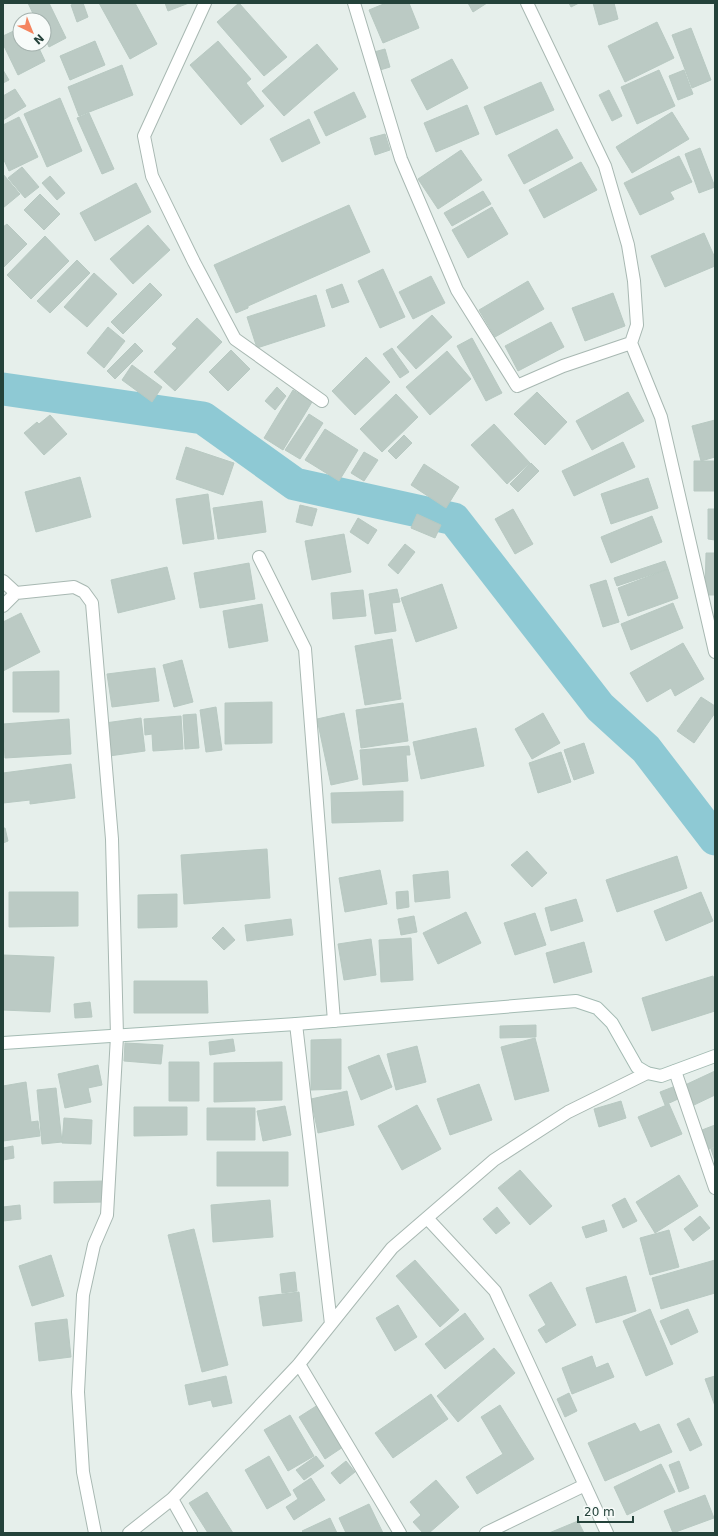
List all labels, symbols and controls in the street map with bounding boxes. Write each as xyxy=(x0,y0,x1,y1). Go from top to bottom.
north arrow xyxy=(12,12,52,52)
text: N xyxy=(31,31,46,47)
scale bar xyxy=(578,1498,633,1524)
text: 20 m xyxy=(584,1505,615,1519)

